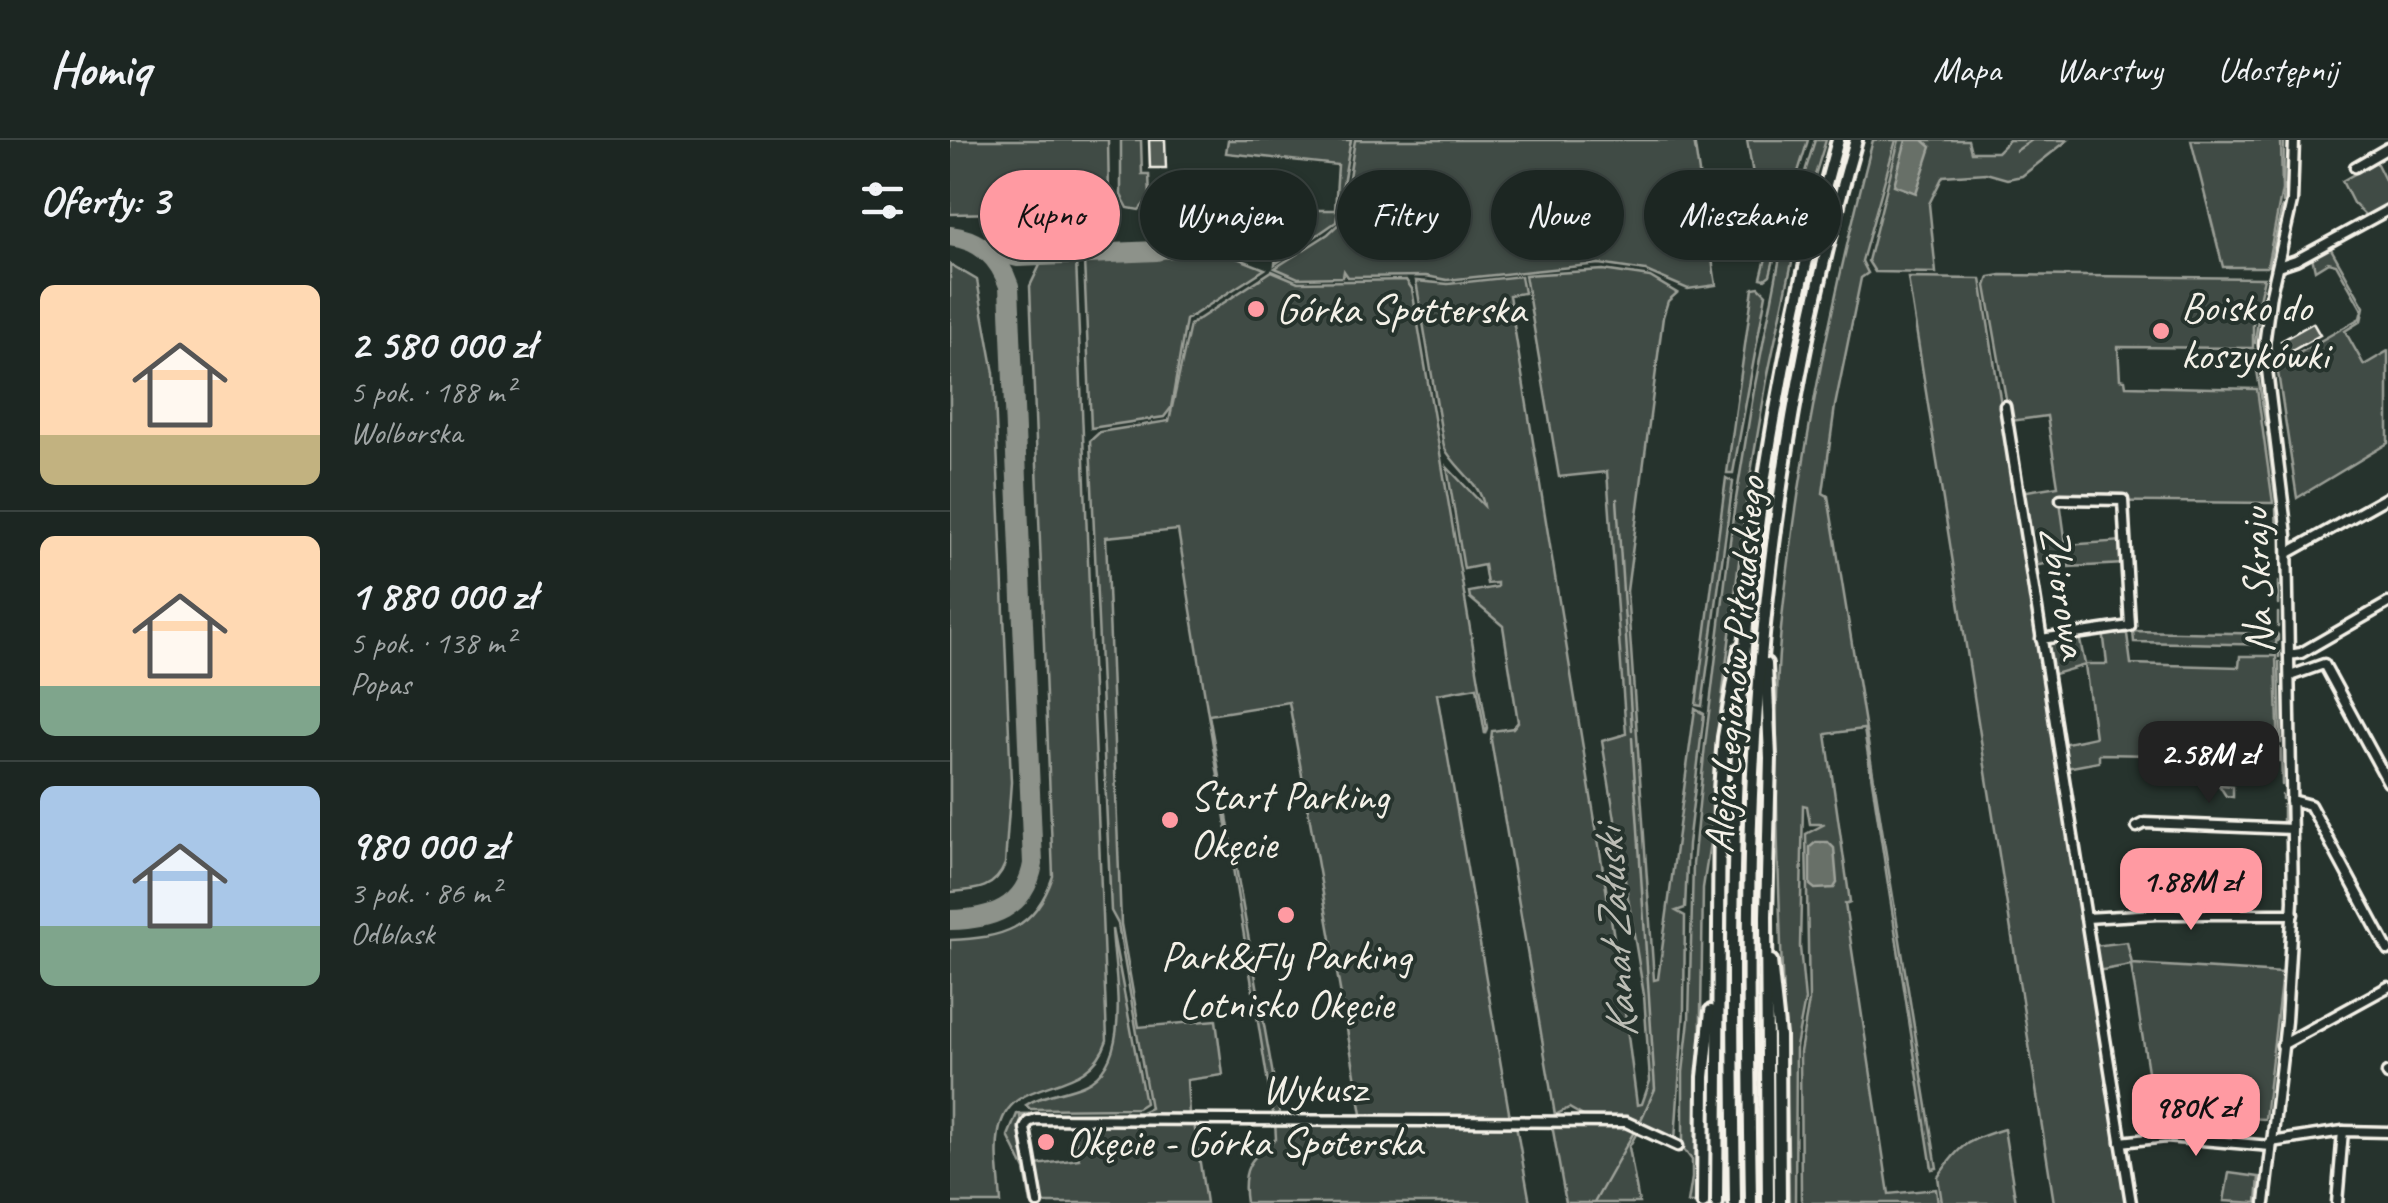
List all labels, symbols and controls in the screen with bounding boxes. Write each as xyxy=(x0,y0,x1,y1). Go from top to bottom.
text: Homiq xyxy=(50,39,150,99)
text: Mapa xyxy=(1933,47,2001,92)
text: Warstwy xyxy=(2056,47,2162,92)
text: Udostępnij xyxy=(2217,47,2338,92)
chip: Kupno xyxy=(980,170,1120,260)
chip: Wynajem xyxy=(1140,170,1317,260)
chip: Filtry xyxy=(1337,170,1471,260)
chip: Nowe xyxy=(1491,170,1624,260)
chip: Mieszkanie xyxy=(1644,170,1841,260)
icon: filters xyxy=(855,173,910,228)
text: Oferty: 3 xyxy=(40,174,169,227)
place label: Boisko do koszykówki xyxy=(2181,281,2334,382)
place label: Górka Spotterska xyxy=(1276,283,1529,336)
marker: Górka Spotterska xyxy=(1245,298,1267,320)
text: 2 580 000 zł xyxy=(350,318,535,371)
marker: Boisko do koszykówki xyxy=(2150,320,2172,342)
icon: home xyxy=(120,325,240,445)
text: 5 pok. · 188 m² xyxy=(350,371,514,412)
text: Wolborska xyxy=(350,412,462,453)
street label: Aleja Legionów Piłsudskiego xyxy=(1692,473,1778,855)
street label: Na Skraju xyxy=(2228,505,2286,655)
street label: Zbiorowa xyxy=(2027,522,2101,664)
text: 1 880 000 zł xyxy=(350,569,535,622)
icon: home xyxy=(120,576,240,696)
text: 5 pok. · 138 m² xyxy=(350,622,514,663)
text: Popas xyxy=(350,663,411,704)
pin: 2.58M zł xyxy=(2106,721,2312,806)
text: 2.58M zł xyxy=(2160,733,2258,774)
place label: Start Parking Okęcie xyxy=(1190,770,1391,871)
marker: Start Parking Okęcie xyxy=(1159,809,1181,831)
water label: Kanał Załuski xyxy=(1579,817,1651,1040)
text: 980 000 zł xyxy=(350,819,506,872)
icon: home xyxy=(120,826,240,946)
pin: 1.88M zł xyxy=(2088,848,2294,933)
text: 1.88M zł xyxy=(2142,860,2240,901)
text: 3 pok. · 86 m² xyxy=(350,872,500,913)
marker: Park&Fly Parking Lotnisko Okęcie xyxy=(1275,904,1297,926)
text: Odblask xyxy=(350,913,434,954)
place label: Park&Fly Parking Lotnisko Okęcie xyxy=(1161,930,1413,1031)
street label: Wykusz xyxy=(1262,1062,1371,1115)
pin: 980K zł xyxy=(2104,1074,2288,1159)
text: 980K zł xyxy=(2154,1086,2238,1127)
place label: Okęcie - Górka Spoterska xyxy=(1066,1116,1425,1169)
marker: Okęcie - Górka Spoterska xyxy=(1035,1131,1057,1153)

